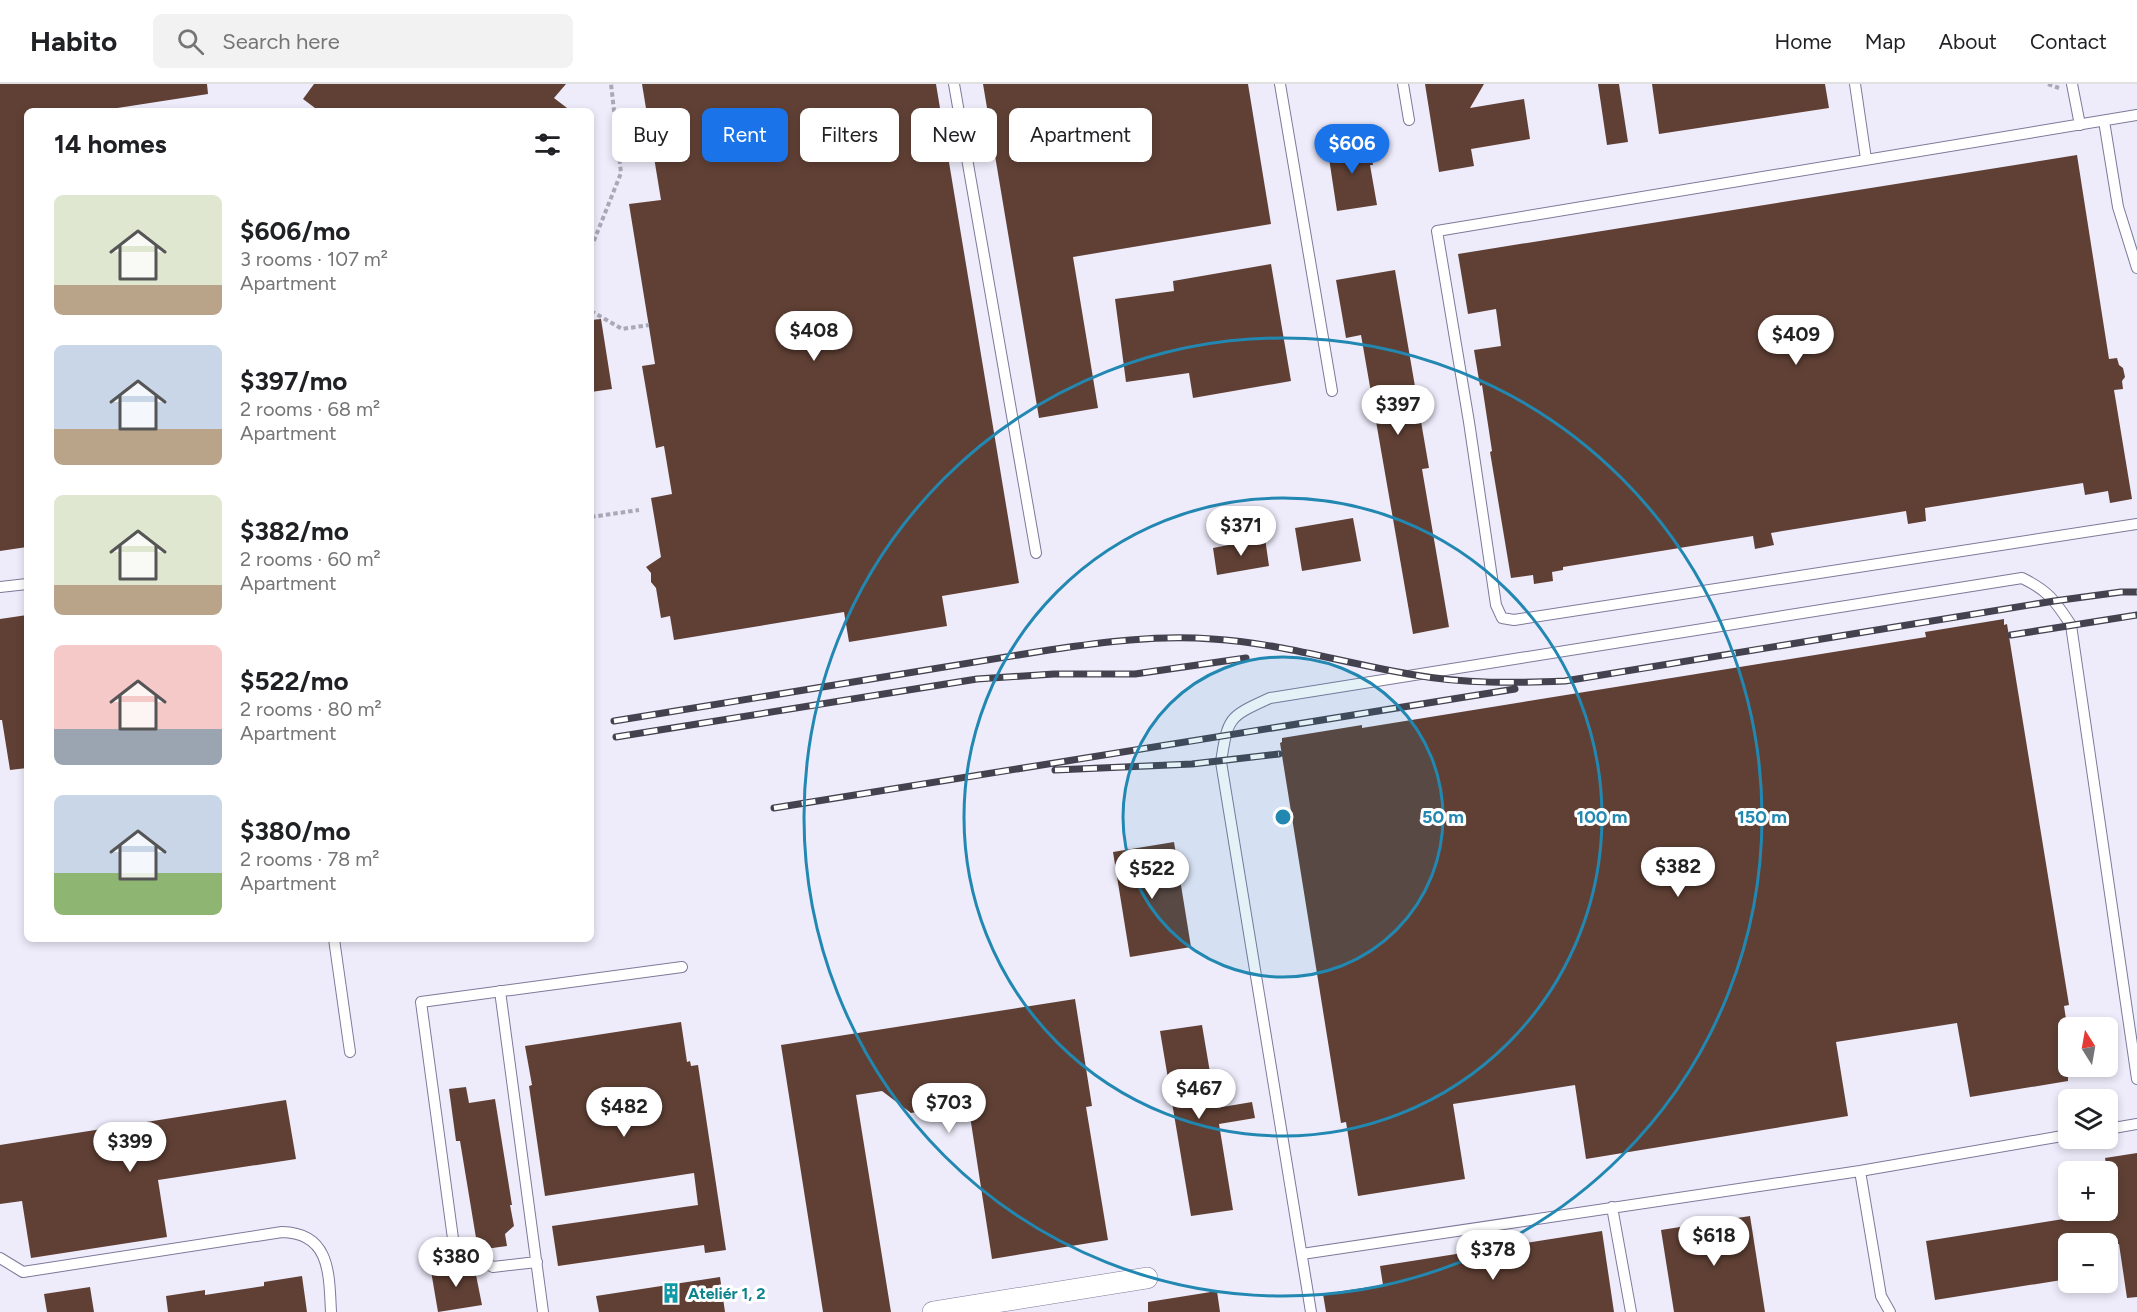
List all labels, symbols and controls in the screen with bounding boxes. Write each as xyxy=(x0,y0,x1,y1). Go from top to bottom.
search box xyxy=(153,14,573,68)
text: Habito xyxy=(30,24,117,58)
icon: search xyxy=(174,25,207,58)
text: Search here xyxy=(222,28,340,55)
text: Home xyxy=(1775,29,1832,54)
text: Map xyxy=(1865,29,1906,54)
text: About xyxy=(1939,29,1997,54)
text: Contact xyxy=(2030,29,2107,54)
chip: Buy xyxy=(612,108,690,162)
chip: Rent xyxy=(702,108,788,162)
chip: Filters xyxy=(800,108,899,162)
chip: New xyxy=(911,108,997,162)
chip: Apartment xyxy=(1009,108,1152,162)
pin: $606 xyxy=(1316,124,1388,175)
text: 14 homes xyxy=(54,128,167,160)
icon: filters xyxy=(531,128,564,161)
text: $606 xyxy=(1328,131,1376,155)
text: $606/mo xyxy=(240,215,350,247)
icon: home xyxy=(102,219,174,291)
text: 3 rooms · 107 m² xyxy=(240,247,388,271)
text: Apartment xyxy=(240,271,337,295)
pin: $408 xyxy=(778,311,850,362)
pin: $409 xyxy=(1760,315,1832,366)
text: $408 xyxy=(790,318,838,342)
text: $409 xyxy=(1772,322,1820,346)
text: $397/mo xyxy=(240,365,347,397)
icon: home xyxy=(102,369,174,441)
pin: $397 xyxy=(1362,385,1434,436)
text: $397 xyxy=(1376,392,1420,416)
text: 2 rooms · 68 m² xyxy=(240,397,380,421)
text: Apartment xyxy=(240,421,337,445)
pin: $371 xyxy=(1205,506,1277,557)
text: $371 xyxy=(1220,513,1262,537)
text: $382/mo xyxy=(240,515,349,547)
icon: home xyxy=(102,519,174,591)
text: 2 rooms · 60 m² xyxy=(240,547,381,571)
text: Apartment xyxy=(240,571,337,595)
text: $522/mo xyxy=(240,665,349,697)
icon: home xyxy=(102,669,174,741)
text: 2 rooms · 80 m² xyxy=(240,697,382,721)
text: Apartment xyxy=(240,721,337,745)
text: 50 m xyxy=(1422,806,1464,828)
text: 100 m xyxy=(1577,806,1627,828)
text: 150 m xyxy=(1737,806,1787,828)
centre of rings xyxy=(1273,807,1293,827)
text: $380/mo xyxy=(240,815,351,847)
icon: home xyxy=(102,819,174,891)
text: 2 rooms · 78 m² xyxy=(240,847,380,871)
pin: $382 xyxy=(1642,847,1714,898)
pin: $522 xyxy=(1116,849,1188,900)
text: $382 xyxy=(1655,854,1701,878)
text: $522 xyxy=(1129,856,1175,880)
text: Apartment xyxy=(240,871,337,895)
north arrow xyxy=(2058,1017,2118,1077)
map controls xyxy=(2058,1017,2118,1293)
pin: $467 xyxy=(1163,1069,1235,1120)
text: $467 xyxy=(1176,1076,1222,1100)
pin: $703 xyxy=(913,1083,985,1134)
pin: $482 xyxy=(588,1087,660,1138)
button: layers xyxy=(2058,1089,2118,1149)
text: $703 xyxy=(926,1090,972,1114)
text: $482 xyxy=(600,1094,648,1118)
pin: $399 xyxy=(94,1122,166,1173)
text: $399 xyxy=(107,1129,153,1153)
button: + xyxy=(2058,1161,2118,1221)
pin: $618 xyxy=(1678,1216,1750,1267)
text: $618 xyxy=(1692,1223,1736,1247)
pin: $378 xyxy=(1457,1230,1529,1281)
button: − xyxy=(2058,1233,2118,1293)
pin: $380 xyxy=(420,1237,492,1288)
text: $378 xyxy=(1470,1237,1516,1261)
text: $380 xyxy=(432,1244,480,1268)
building icon: Ateliér 1, 2 xyxy=(659,1281,683,1305)
place label: Ateliér 1, 2 xyxy=(688,1284,765,1303)

